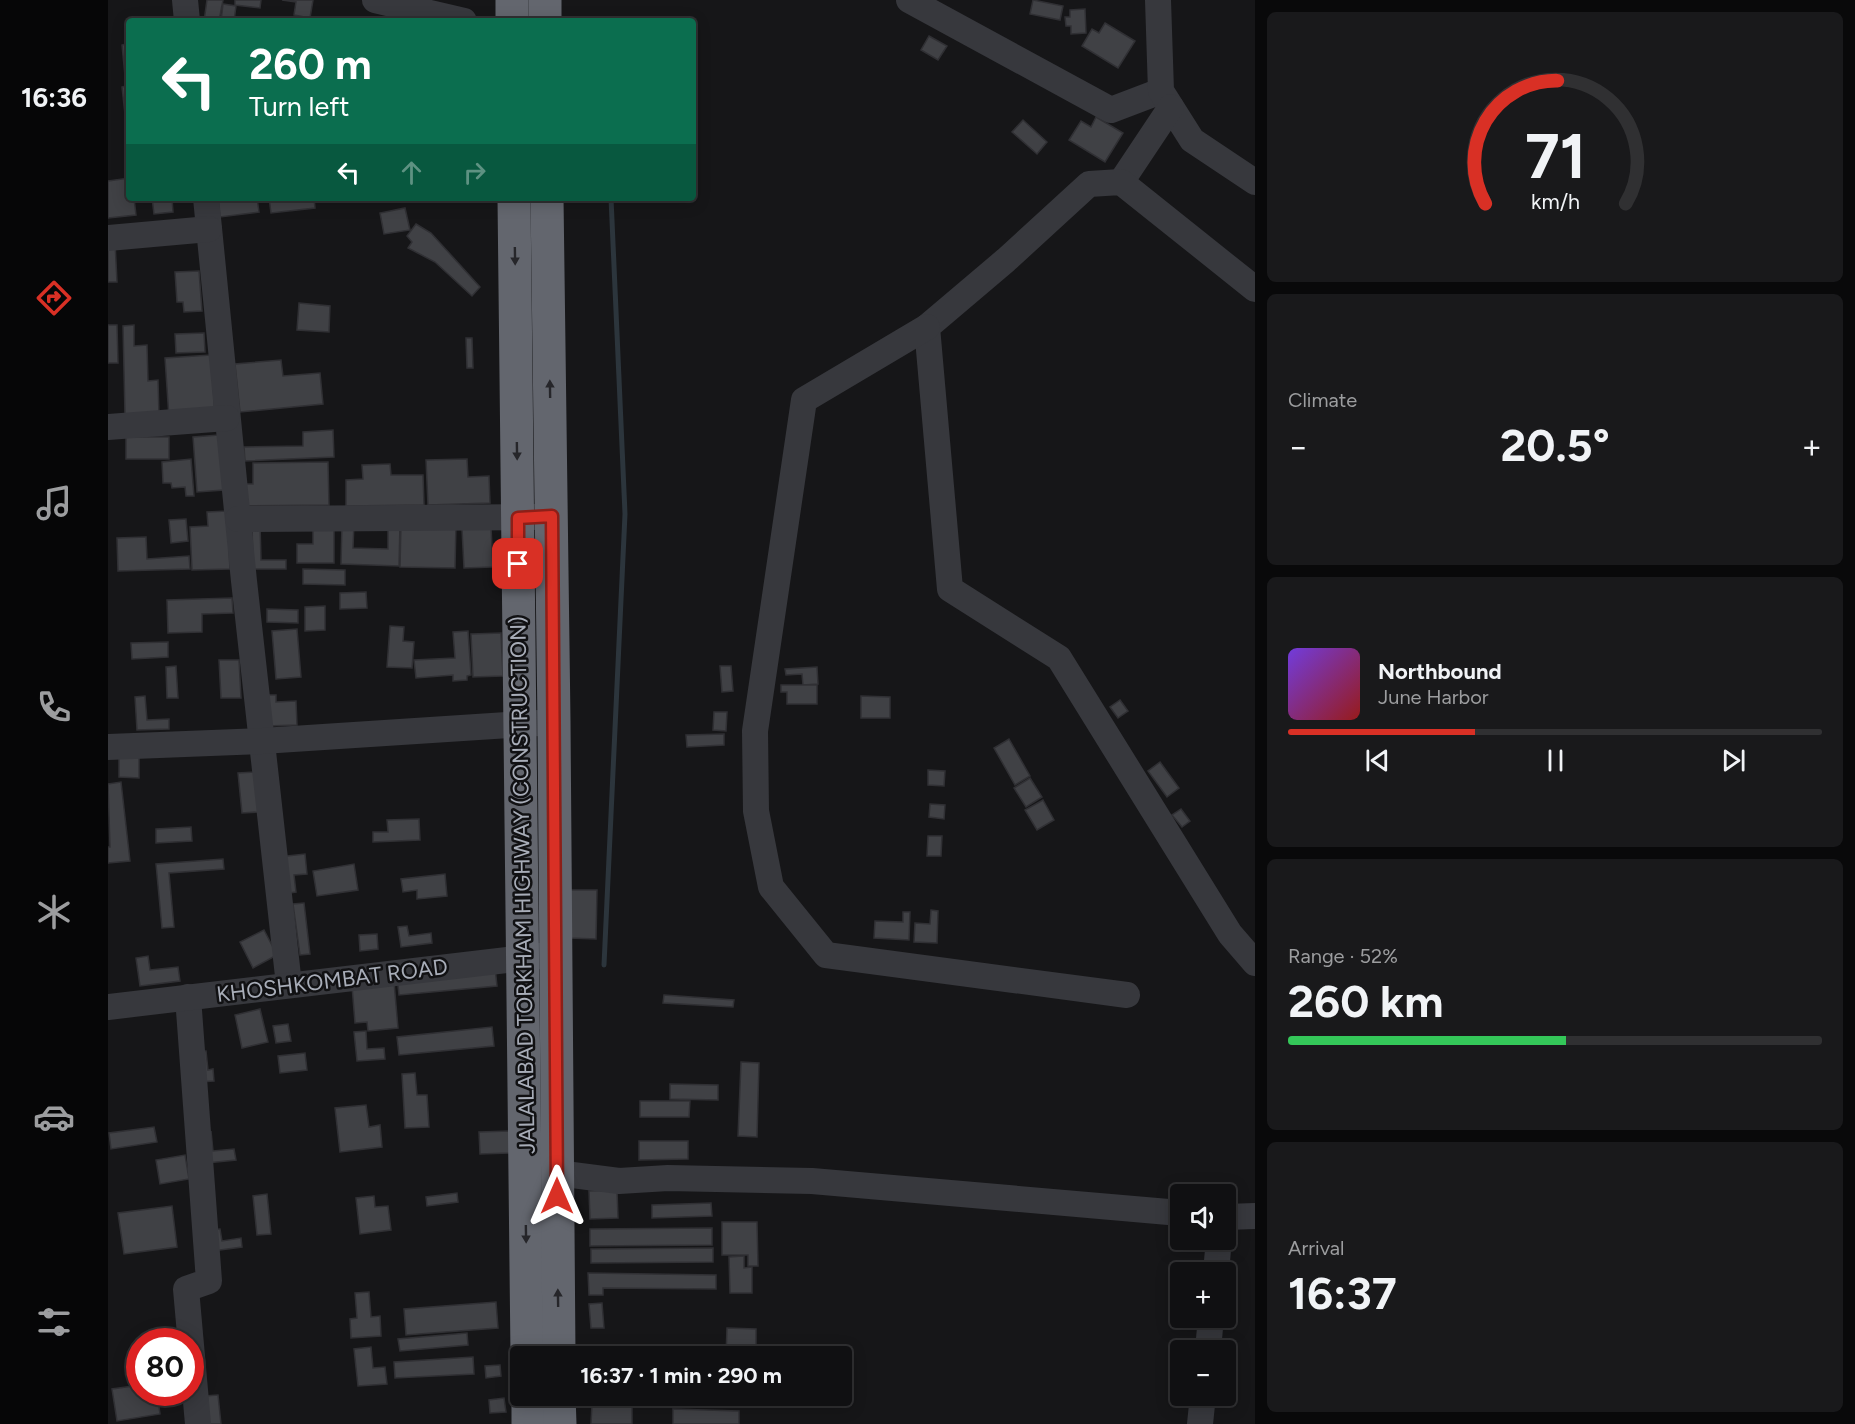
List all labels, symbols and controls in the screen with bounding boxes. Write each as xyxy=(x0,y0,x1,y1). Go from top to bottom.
text: 260 m xyxy=(249,39,372,90)
icon: left xyxy=(150,42,228,120)
text: 16:36 xyxy=(21,81,87,114)
text: Turn left xyxy=(249,90,349,123)
text: 71 xyxy=(1524,119,1586,194)
icon: left xyxy=(332,156,365,189)
icon: ahead xyxy=(395,156,428,189)
icon: right xyxy=(458,156,491,189)
text: km/h xyxy=(1531,190,1579,215)
one-way arrow xyxy=(510,247,520,266)
icon: directions xyxy=(33,277,75,319)
one-way arrow xyxy=(545,379,555,398)
text: Climate xyxy=(1288,388,1357,412)
text: 20.5° xyxy=(1500,418,1610,472)
text: − xyxy=(1288,427,1309,466)
text: + xyxy=(1801,427,1822,466)
one-way arrow xyxy=(512,442,522,461)
icon: music xyxy=(33,482,75,524)
pin xyxy=(492,538,543,589)
icon: arrive xyxy=(501,547,534,580)
street label: JALALABAD TORKHAM HIGHWAY (CONSTRUCTION) xyxy=(504,616,541,1154)
text: Northbound xyxy=(1378,658,1502,685)
text: June Harbor xyxy=(1378,685,1489,709)
icon: phone xyxy=(33,686,75,728)
icon: previous xyxy=(1361,744,1394,777)
icon: pause xyxy=(1539,744,1572,777)
icon: next xyxy=(1717,744,1750,777)
icon: climate xyxy=(33,891,75,933)
text: Range · 52% xyxy=(1288,944,1398,968)
street label: KHOSHKOMBAT ROAD xyxy=(215,953,449,1008)
text: 260 km xyxy=(1288,974,1443,1028)
icon: car xyxy=(33,1096,75,1138)
position arrow xyxy=(525,1164,589,1228)
map controls xyxy=(1170,1184,1236,1406)
button: sound xyxy=(1170,1184,1236,1250)
one-way arrow xyxy=(521,1225,530,1244)
text: Arrival xyxy=(1288,1236,1344,1260)
button: + xyxy=(1170,1262,1236,1328)
text: 16:37 xyxy=(1288,1266,1397,1320)
one-way arrow xyxy=(553,1288,563,1307)
icon: filters xyxy=(33,1301,75,1343)
speed limit sign: 80 xyxy=(126,1328,204,1406)
button: − xyxy=(1170,1340,1236,1406)
text: 16:37 · 1 min · 290 m xyxy=(580,1362,782,1389)

